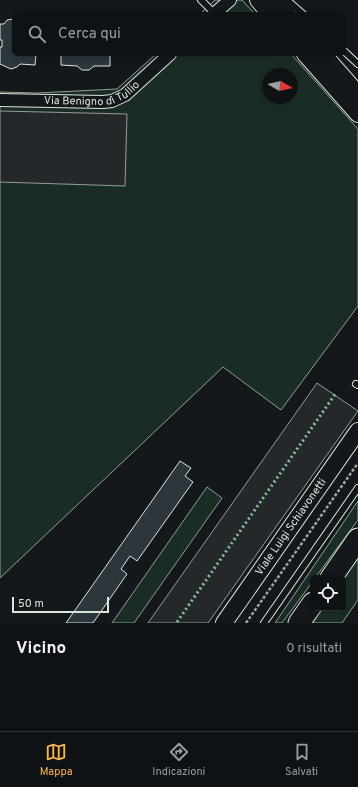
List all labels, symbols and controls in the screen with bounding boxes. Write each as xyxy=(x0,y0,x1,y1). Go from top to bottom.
search box xyxy=(12,12,346,56)
icon: search xyxy=(26,23,48,45)
text: Cerca qui xyxy=(58,25,121,44)
north arrow xyxy=(262,68,298,104)
street label: Via Benigno di Tullio xyxy=(44,78,143,109)
street label: Viale Luigi Schiavonetti xyxy=(252,476,330,578)
map controls xyxy=(310,575,346,611)
button: locate xyxy=(310,575,346,611)
scale bar xyxy=(12,595,109,614)
text: 50 m xyxy=(18,597,44,611)
text: Vicino xyxy=(16,638,66,660)
text: 0 risultati xyxy=(286,641,342,657)
tab: Mappa xyxy=(40,741,73,779)
tab: Indicazioni xyxy=(152,741,205,779)
tab: Salvati xyxy=(285,741,318,779)

